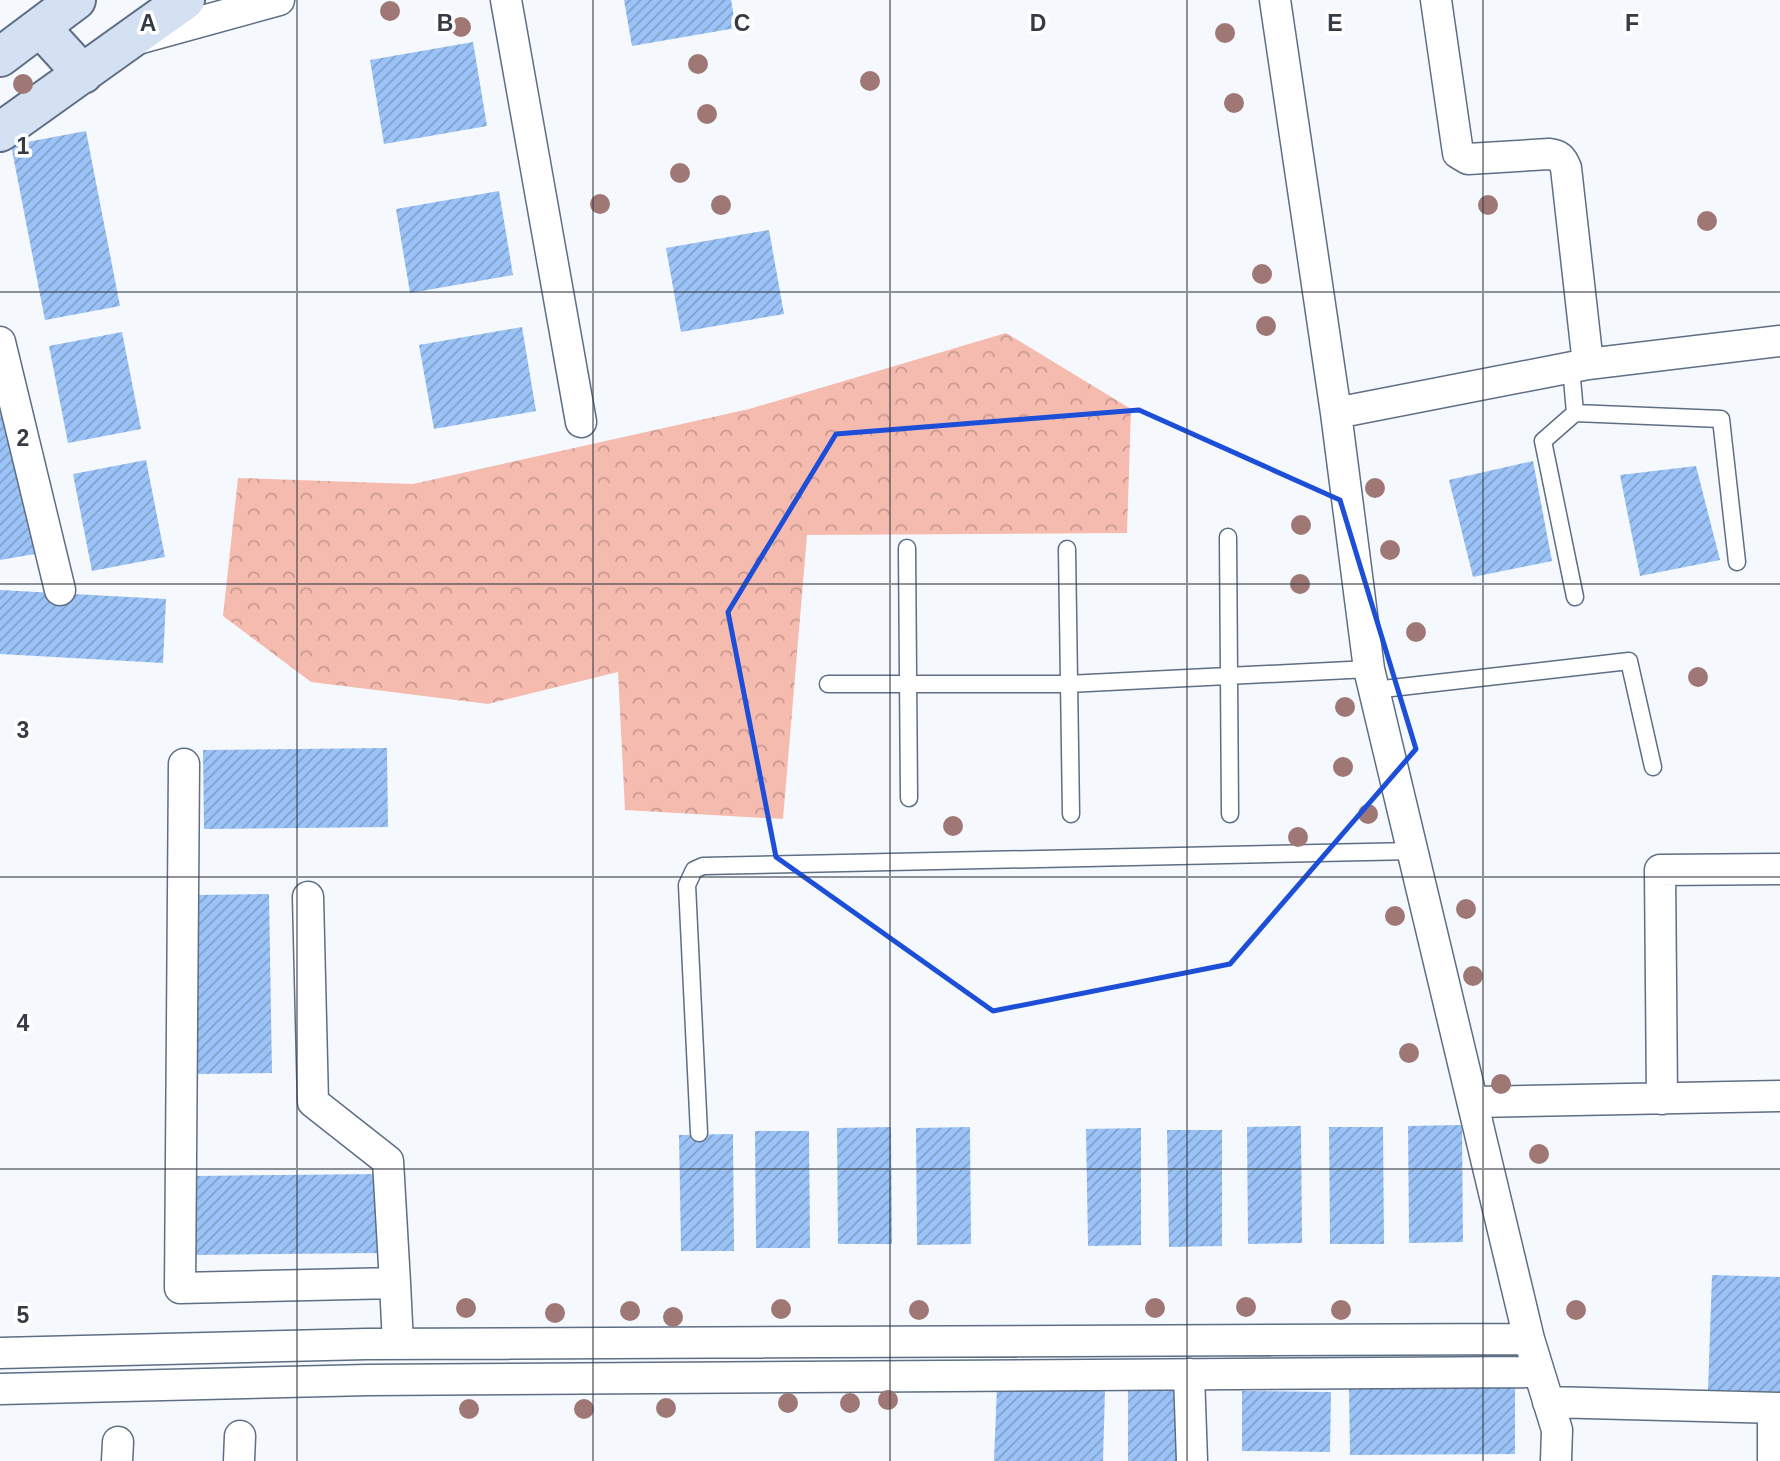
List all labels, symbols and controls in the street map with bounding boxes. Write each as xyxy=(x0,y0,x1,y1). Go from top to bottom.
text: A xyxy=(140,10,156,36)
text: B xyxy=(437,10,453,36)
text: C xyxy=(734,10,750,36)
text: D xyxy=(1030,10,1046,36)
text: E xyxy=(1327,10,1343,36)
text: F xyxy=(1625,10,1639,36)
text: 1 xyxy=(17,133,30,159)
text: 2 xyxy=(17,425,29,451)
text: 3 xyxy=(17,717,29,743)
text: 4 xyxy=(17,1010,30,1036)
text: 5 xyxy=(17,1302,30,1328)

